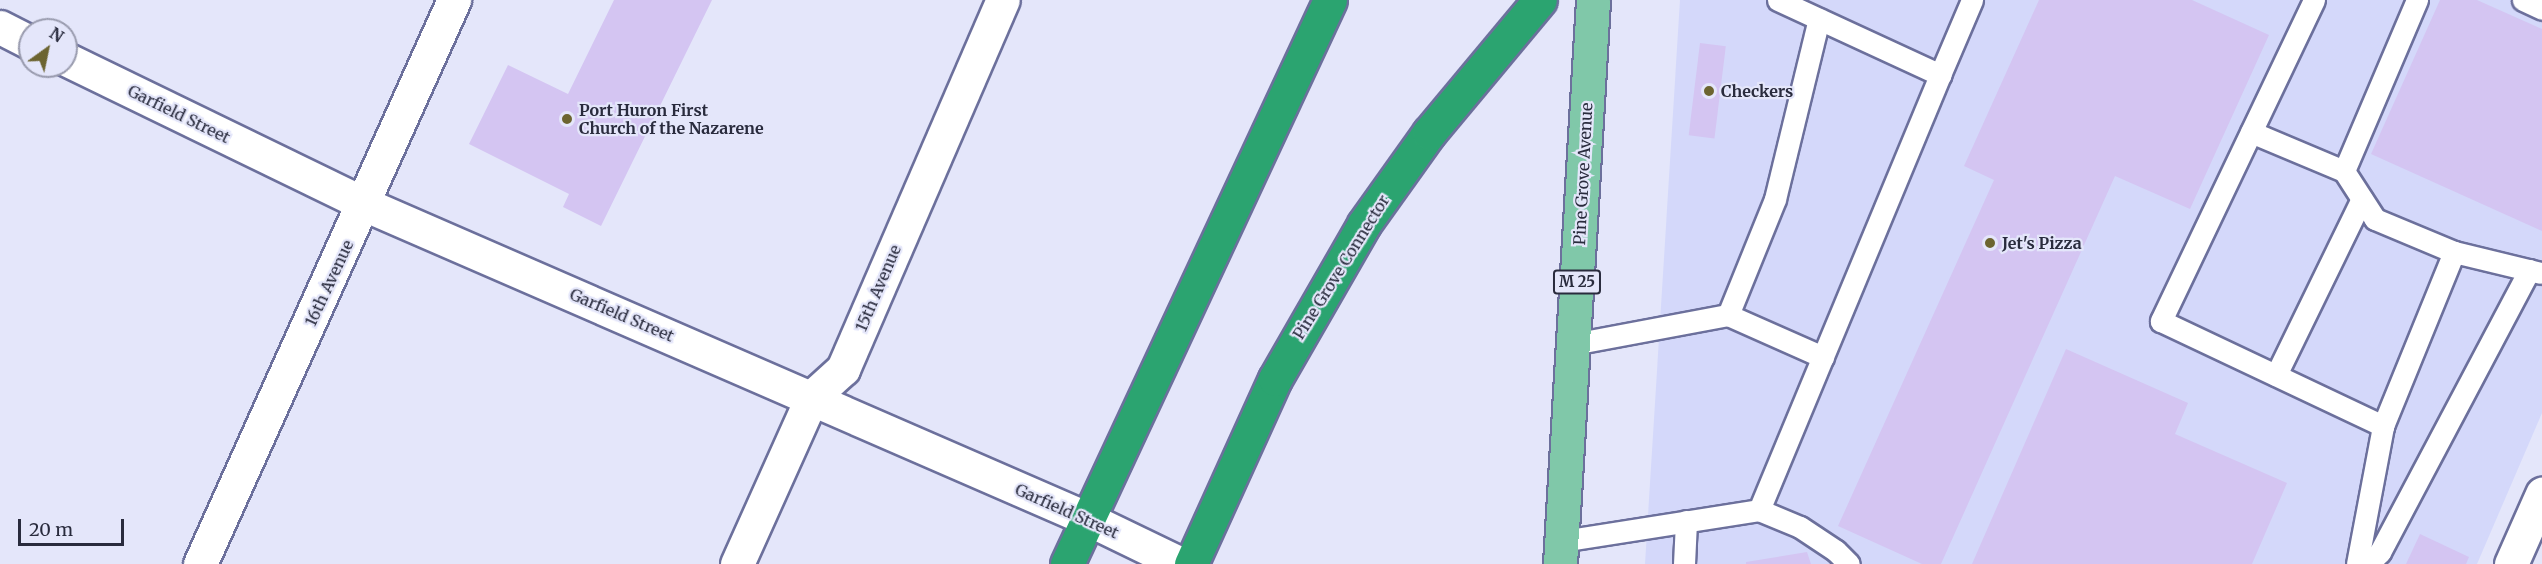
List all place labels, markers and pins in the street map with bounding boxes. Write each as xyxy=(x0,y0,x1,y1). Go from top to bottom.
place label: Checkers xyxy=(1721,81,1793,101)
marker: Checkers xyxy=(1702,84,1716,98)
place label: Port Huron First Church of the Nazarene xyxy=(579,100,764,138)
marker: Port Huron First Church of the Nazarene xyxy=(560,112,574,126)
place label: Jet's Pizza xyxy=(2002,233,2082,253)
marker: Jet's Pizza xyxy=(1983,236,1997,250)

